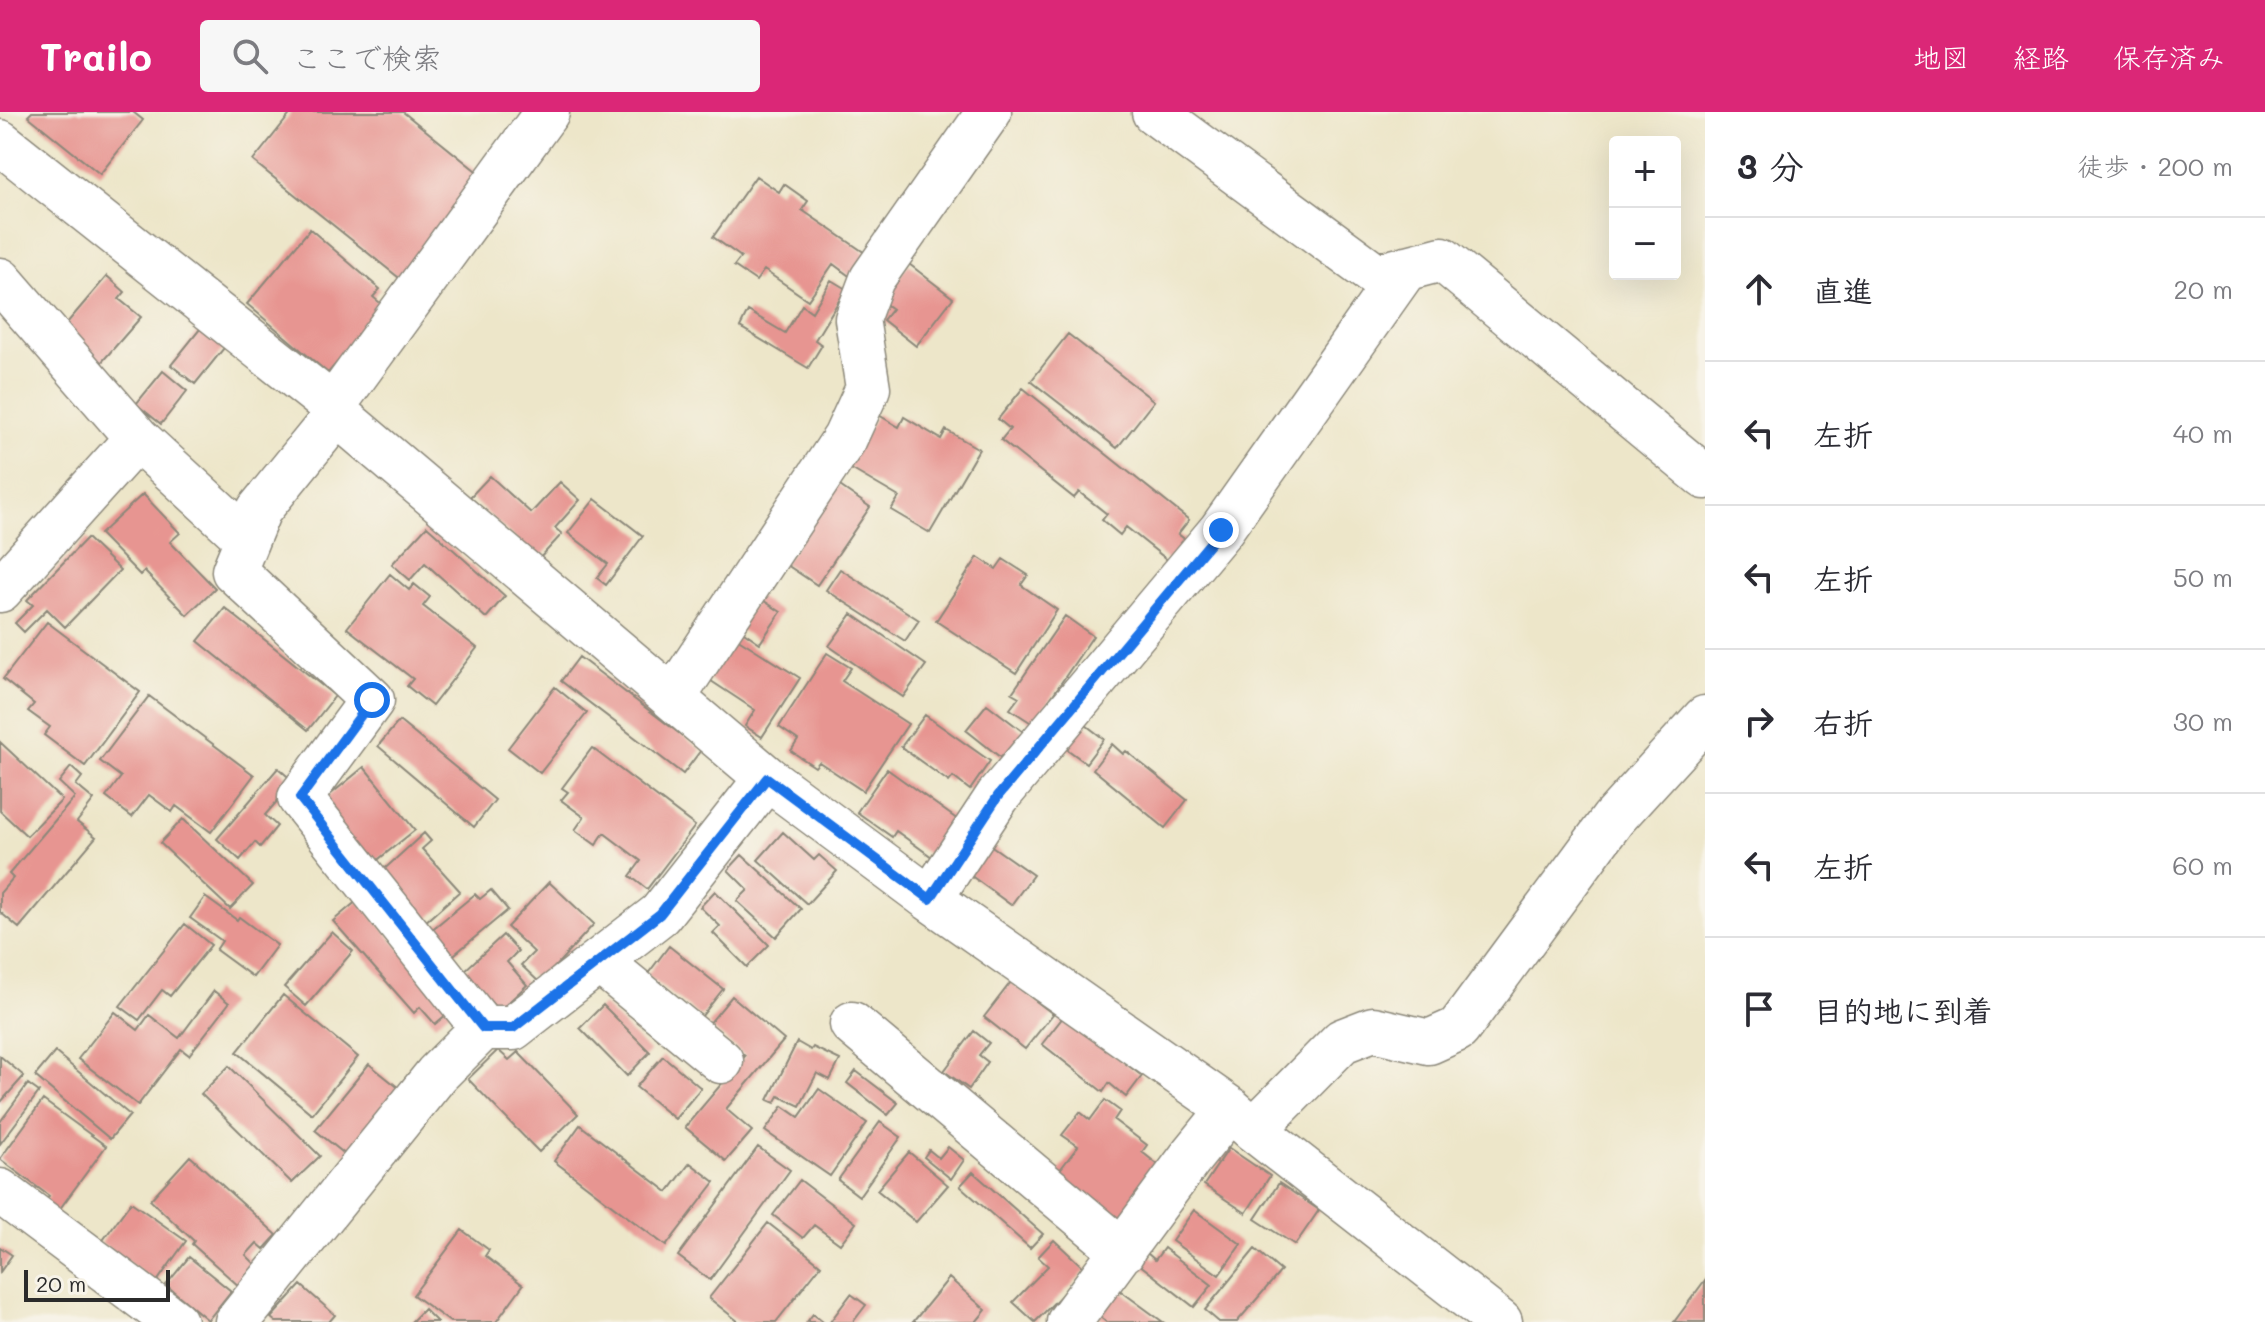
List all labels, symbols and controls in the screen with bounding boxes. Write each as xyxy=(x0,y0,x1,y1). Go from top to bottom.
search box xyxy=(200,20,760,92)
text: Trailo xyxy=(40,31,152,81)
icon: search xyxy=(228,34,272,78)
text: ここで検索 xyxy=(292,37,442,77)
text: 地図 xyxy=(1913,39,1969,75)
text: 経路 xyxy=(2013,39,2069,75)
text: 保存済み xyxy=(2113,39,2225,75)
map controls xyxy=(1609,136,1681,280)
button: + xyxy=(1609,136,1681,208)
text: 3 分 xyxy=(1737,143,1804,188)
text: 徒歩 · 200 m xyxy=(2077,149,2233,183)
button: − xyxy=(1609,208,1681,280)
icon: ahead xyxy=(1737,267,1781,311)
text: 直進 xyxy=(1813,270,1873,310)
text: 20 m xyxy=(2173,272,2233,306)
icon: left xyxy=(1737,411,1781,455)
text: 左折 xyxy=(1813,414,1873,454)
text: 40 m xyxy=(2173,416,2233,450)
route end xyxy=(1203,512,1239,548)
icon: left xyxy=(1737,555,1781,599)
text: 左折 xyxy=(1813,558,1873,598)
text: 50 m xyxy=(2173,560,2233,594)
route start xyxy=(354,682,390,718)
icon: right xyxy=(1737,699,1781,743)
text: 右折 xyxy=(1813,702,1873,742)
text: 30 m xyxy=(2173,704,2233,738)
icon: left xyxy=(1737,843,1781,887)
text: 左折 xyxy=(1813,846,1873,886)
text: 60 m xyxy=(2172,848,2233,882)
icon: arrive xyxy=(1737,987,1781,1031)
text: 目的地に到着 xyxy=(1813,990,1993,1030)
scale bar xyxy=(24,1266,170,1302)
text: 20 m xyxy=(36,1269,86,1298)

